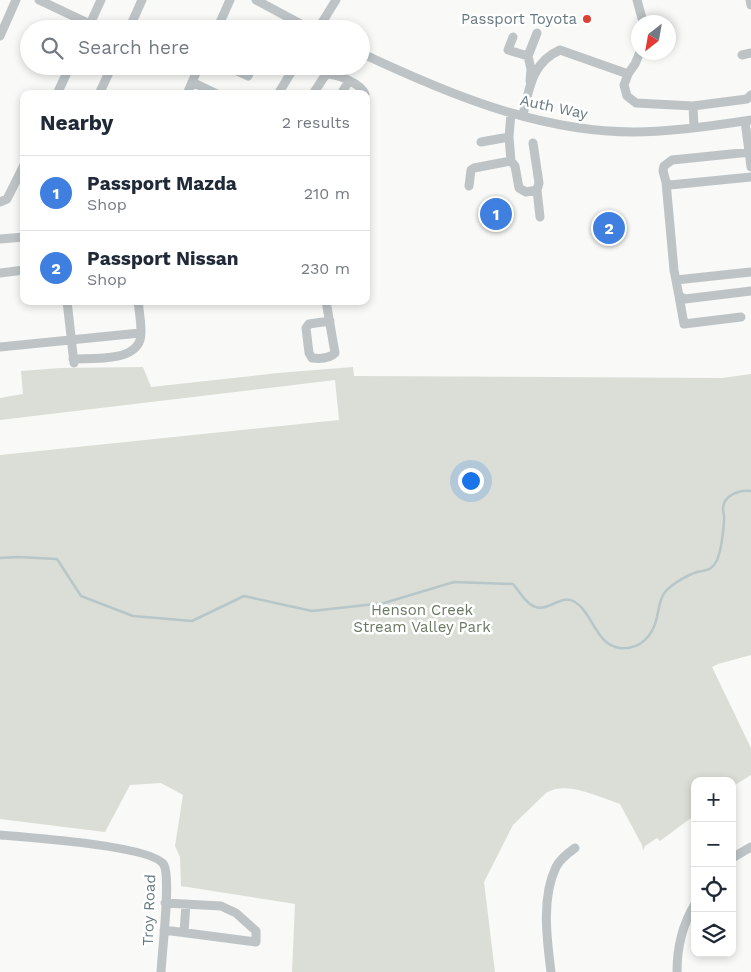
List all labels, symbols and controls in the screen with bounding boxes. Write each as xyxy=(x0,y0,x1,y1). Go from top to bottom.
place label: Passport Toyota xyxy=(461,10,578,28)
marker: Passport Toyota xyxy=(581,13,593,25)
north arrow xyxy=(631,15,676,60)
search box xyxy=(20,20,370,75)
icon: search xyxy=(38,34,66,62)
text: Search here xyxy=(78,36,189,59)
street label: Auth Way xyxy=(518,91,590,123)
text: Nearby xyxy=(40,110,113,135)
text: 2 results xyxy=(282,113,350,132)
text: Passport Mazda xyxy=(87,172,237,195)
text: 1 xyxy=(53,184,59,203)
text: 210 m xyxy=(304,184,350,203)
text: Shop xyxy=(87,195,127,214)
pin: 1 xyxy=(480,195,512,233)
pin: 2 xyxy=(593,209,625,247)
text: Passport Nissan xyxy=(87,247,239,270)
text: 2 xyxy=(51,259,61,278)
text: 230 m xyxy=(301,259,350,278)
text: Shop xyxy=(87,270,127,289)
your location xyxy=(458,468,484,494)
park label: Henson Creek Stream Valley Park xyxy=(353,601,491,636)
map controls xyxy=(691,777,736,957)
button: + xyxy=(691,777,736,822)
button: − xyxy=(691,822,736,867)
button: locate xyxy=(691,867,736,912)
street label: Troy Road xyxy=(139,874,159,946)
button: layers xyxy=(691,912,736,957)

